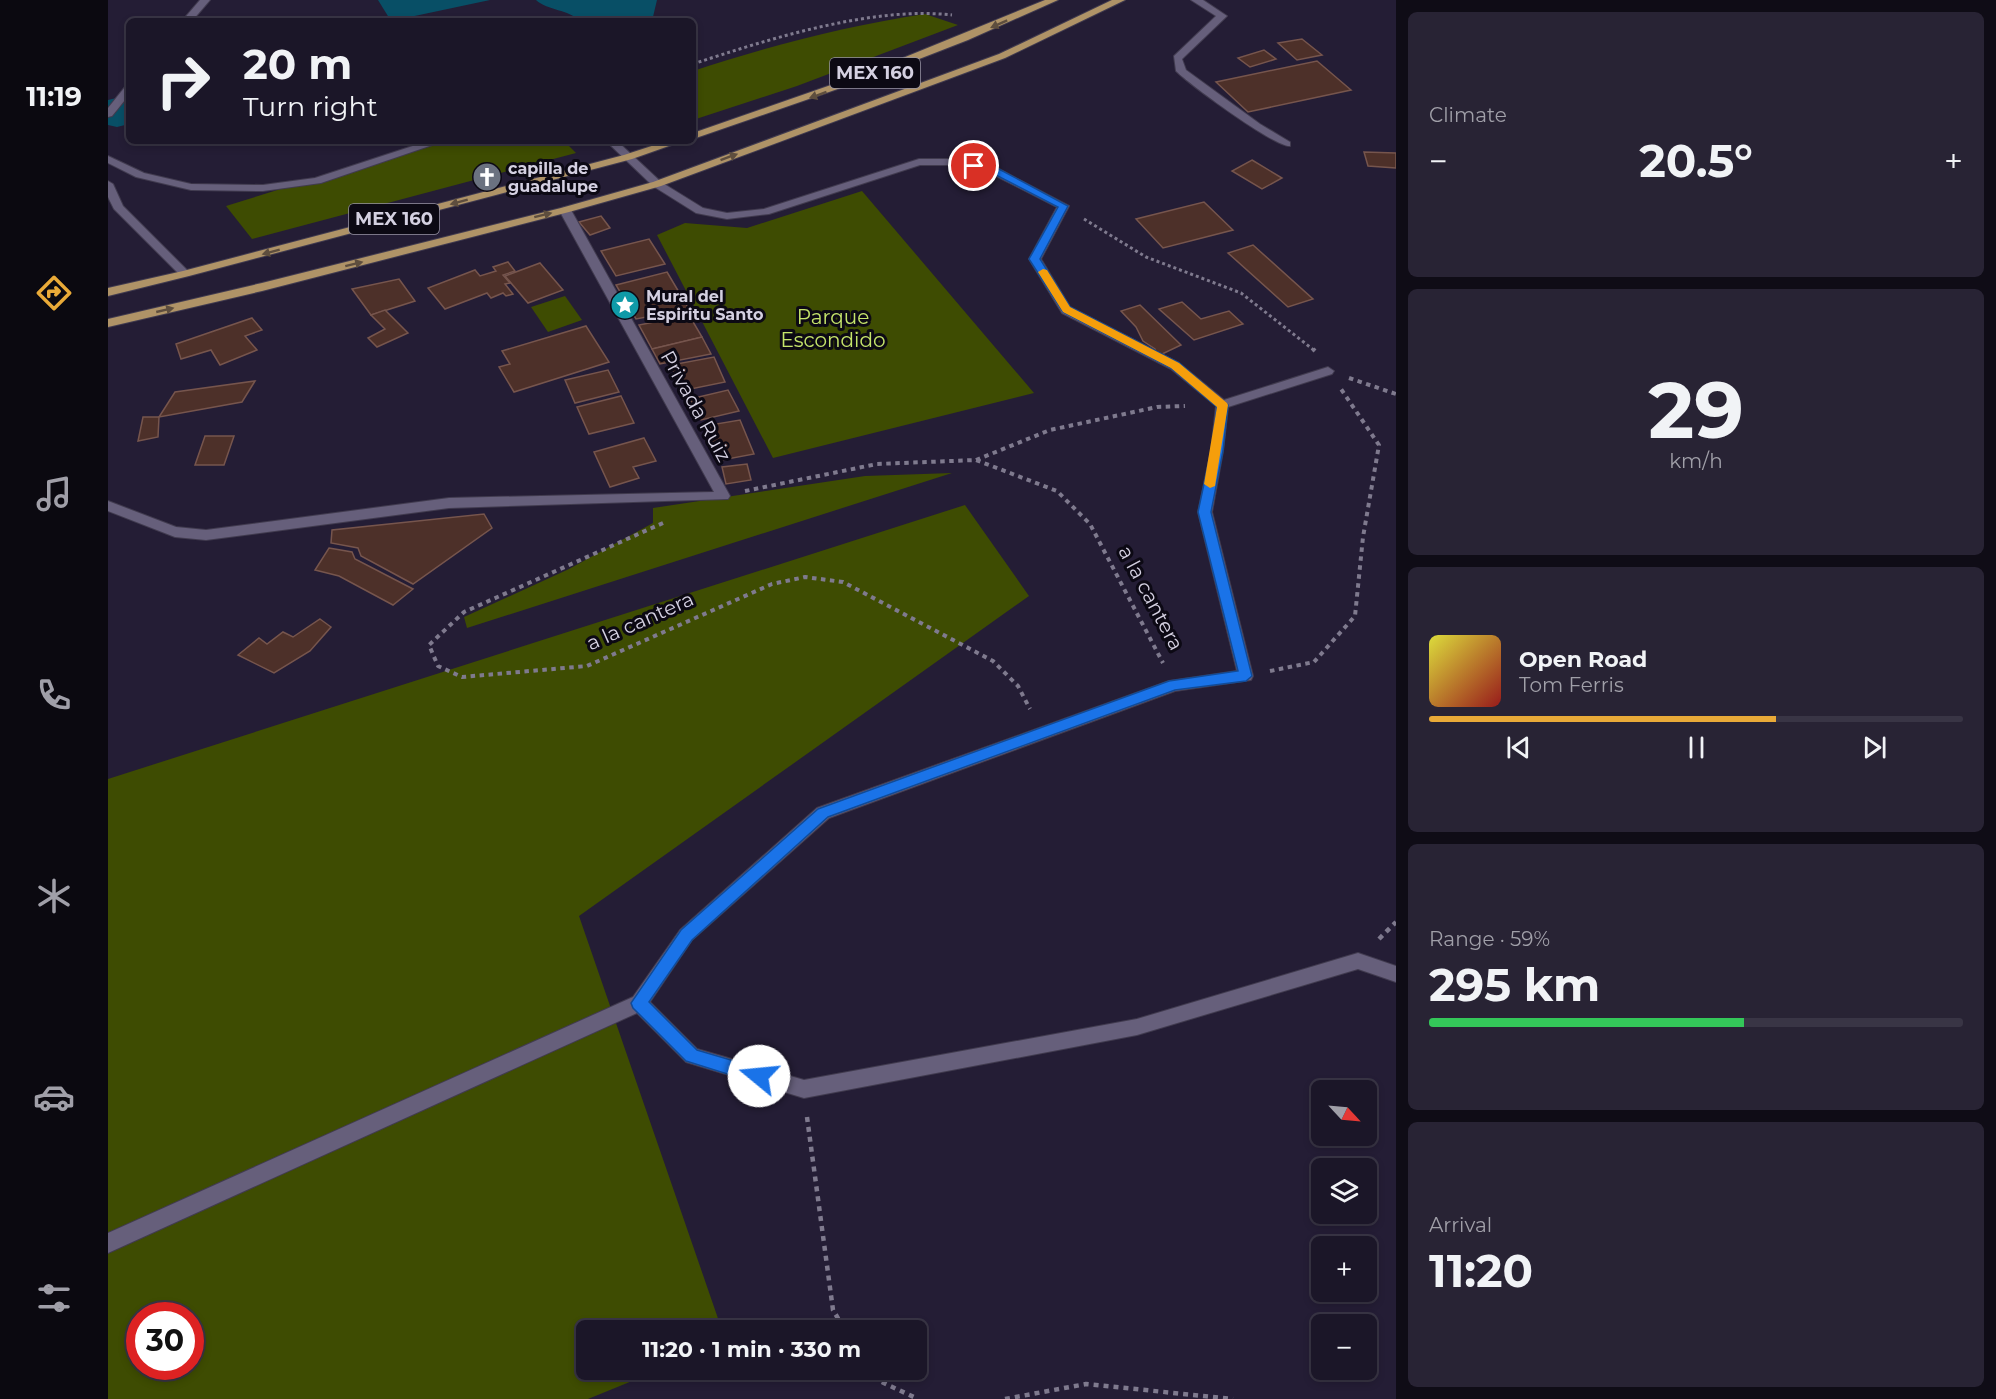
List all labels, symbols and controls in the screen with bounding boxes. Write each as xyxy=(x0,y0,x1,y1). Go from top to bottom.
one-way arrow xyxy=(990,19,1008,29)
text: 20 m xyxy=(243,38,352,90)
icon: right xyxy=(144,42,222,120)
road number: MEX 160 xyxy=(830,58,920,88)
text: 11:19 xyxy=(26,80,82,113)
text: Turn right xyxy=(243,90,378,123)
one-way arrow xyxy=(808,90,826,100)
text: Climate xyxy=(1429,103,1507,127)
text: 20.5° xyxy=(1639,133,1753,188)
pin xyxy=(948,140,999,191)
text: − xyxy=(1429,141,1448,181)
text: + xyxy=(1944,141,1963,181)
icon: arrive xyxy=(957,149,990,182)
one-way arrow xyxy=(720,152,738,162)
place label: capilla de guadalupe xyxy=(508,159,598,196)
church icon: capilla de guadalupe xyxy=(471,161,503,193)
one-way arrow xyxy=(450,197,469,207)
road number: MEX 160 xyxy=(349,204,439,234)
one-way arrow xyxy=(534,210,553,220)
one-way arrow xyxy=(262,247,280,257)
one-way arrow xyxy=(345,258,364,268)
icon: directions xyxy=(33,272,75,314)
place label: Mural del Espiritu Santo xyxy=(646,287,763,324)
place icon: Mural del Espiritu Santo xyxy=(609,289,641,321)
one-way arrow xyxy=(156,304,174,314)
park label: Parque Escondido xyxy=(780,305,886,352)
street label: Privada Ruiz xyxy=(656,346,736,466)
text: 29 xyxy=(1648,362,1744,458)
text: km/h xyxy=(1669,449,1723,473)
icon: music xyxy=(33,473,75,515)
street label: a la cantera xyxy=(1113,542,1189,654)
street label: a la cantera xyxy=(583,587,697,655)
text: Open Road xyxy=(1519,646,1647,673)
text: Tom Ferris xyxy=(1519,673,1624,697)
icon: phone xyxy=(33,674,75,716)
icon: previous xyxy=(1502,731,1535,764)
icon: pause xyxy=(1680,731,1713,764)
icon: next xyxy=(1858,731,1891,764)
icon: climate xyxy=(33,875,75,917)
text: Range · 59% xyxy=(1429,927,1550,951)
text: 295 km xyxy=(1429,957,1600,1012)
position arrow xyxy=(727,1044,791,1108)
icon: car xyxy=(33,1076,75,1118)
north arrow xyxy=(1311,1080,1377,1146)
map controls xyxy=(1311,1080,1377,1380)
button: layers xyxy=(1311,1158,1377,1224)
text: Arrival xyxy=(1429,1213,1492,1237)
button: + xyxy=(1311,1236,1377,1302)
text: 11:20 xyxy=(1429,1243,1533,1298)
icon: filters xyxy=(33,1277,75,1319)
speed limit sign: 30 xyxy=(126,1302,204,1380)
button: − xyxy=(1311,1314,1377,1380)
text: 11:20 · 1 min · 330 m xyxy=(642,1336,861,1363)

